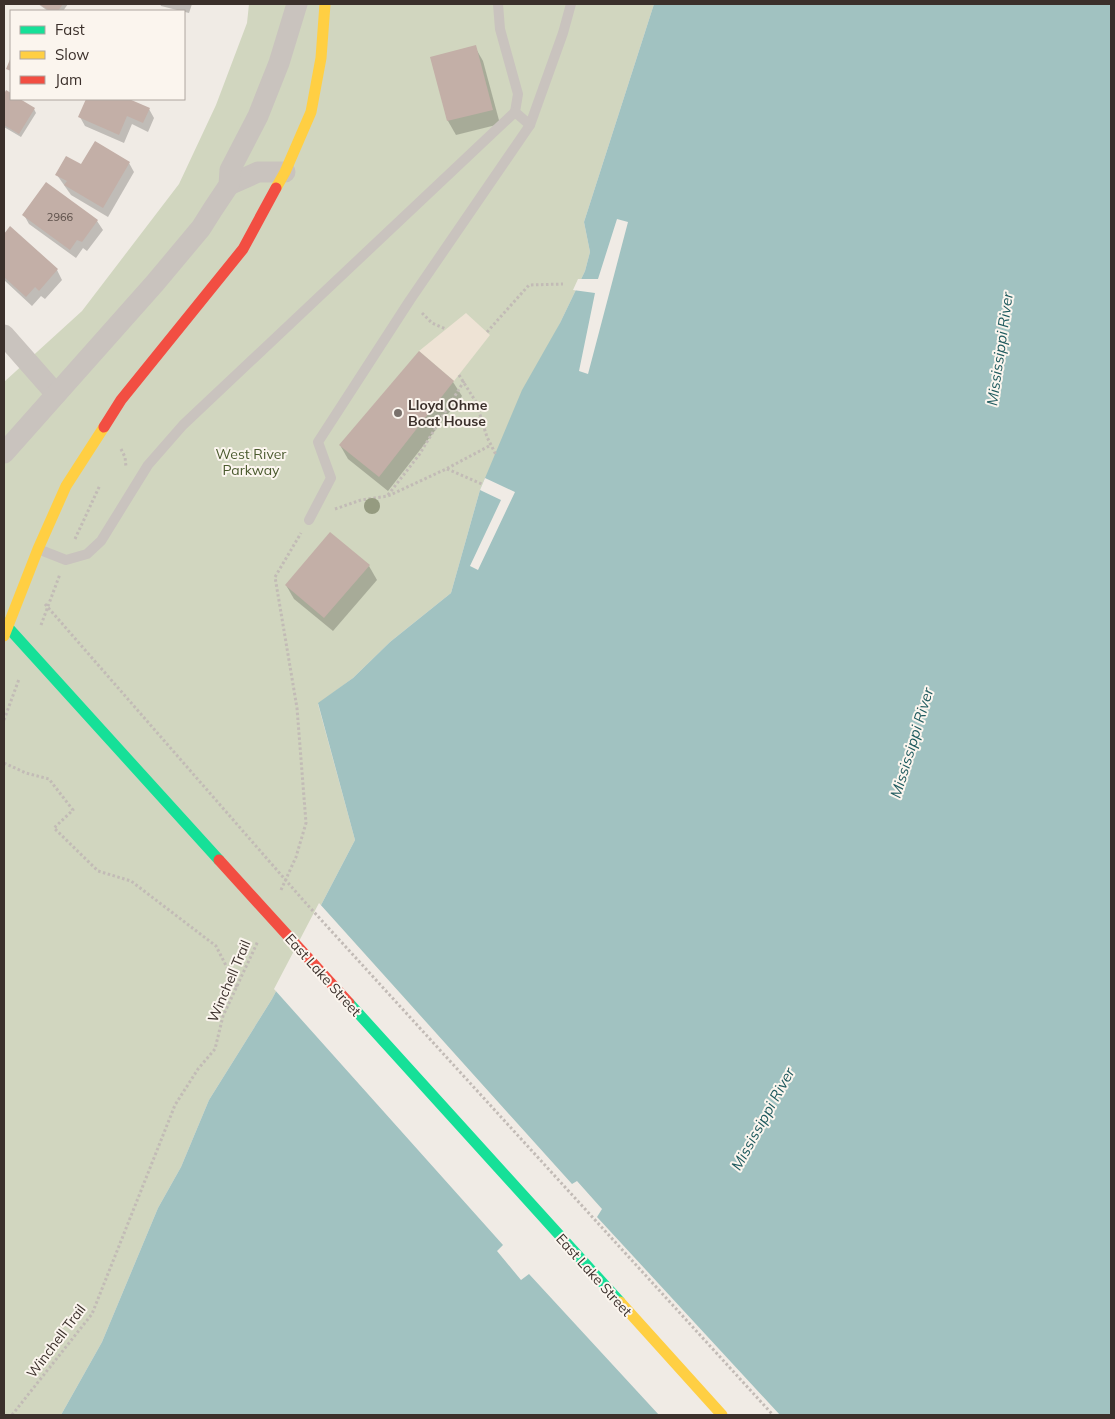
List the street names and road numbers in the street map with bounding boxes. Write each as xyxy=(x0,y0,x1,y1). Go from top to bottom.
street label: East Lake Street xyxy=(281,930,365,1020)
street label: Winchell Trail xyxy=(204,937,254,1025)
street label: East Lake Street xyxy=(552,1230,636,1320)
street label: Winchell Trail xyxy=(22,1301,90,1381)

